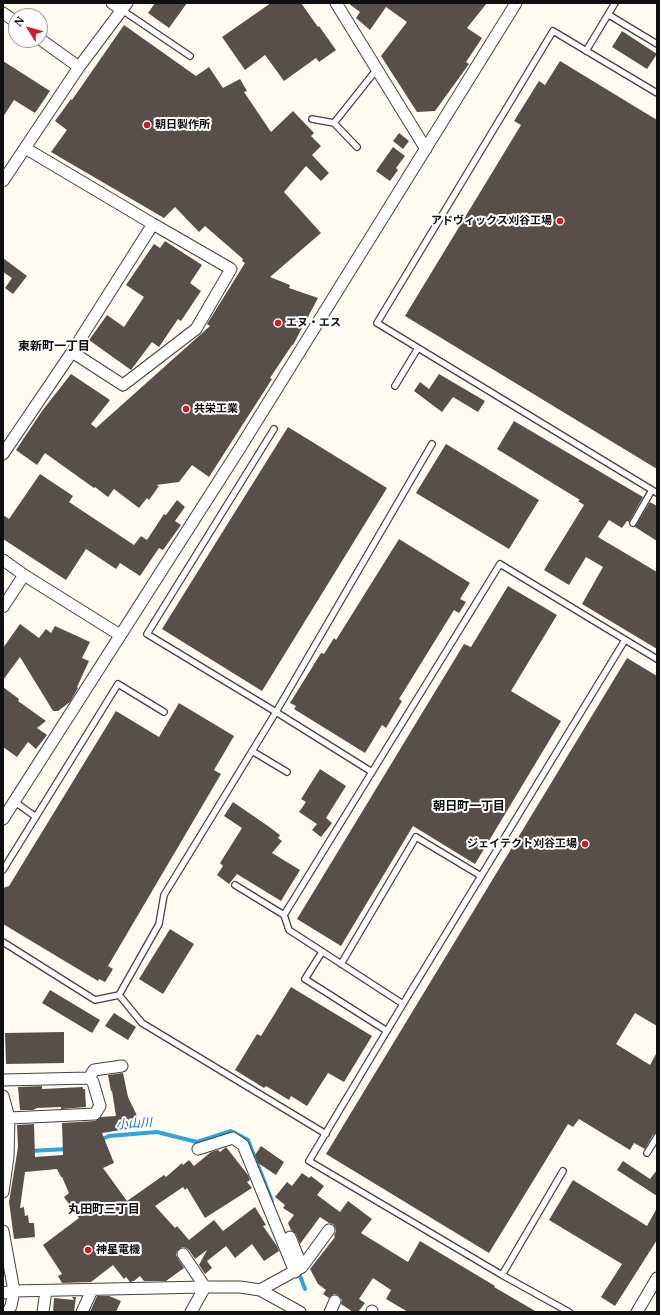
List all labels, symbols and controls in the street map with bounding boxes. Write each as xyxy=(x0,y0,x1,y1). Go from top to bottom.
north arrow xyxy=(8,8,48,48)
text: N xyxy=(10,13,27,29)
place label: 朝日製作所 xyxy=(155,118,210,132)
marker: 朝日製作所 xyxy=(142,120,152,130)
place label: アドヴィックス刈谷工場 xyxy=(431,214,552,228)
marker: アドヴィックス刈谷工場 xyxy=(555,216,565,226)
place label: エヌ・エス xyxy=(286,316,341,330)
marker: エヌ・エス xyxy=(273,318,283,328)
district label: 東新町一丁目 xyxy=(18,340,90,354)
place label: 共栄工業 xyxy=(194,402,238,416)
marker: 共栄工業 xyxy=(181,404,191,414)
district label: 朝日町一丁目 xyxy=(433,800,505,814)
place label: ジェイテクト刈谷工場 xyxy=(467,837,577,851)
marker: ジェイテクト刈谷工場 xyxy=(580,839,590,849)
water label: 小山川 xyxy=(116,1116,152,1132)
district label: 丸田町三丁目 xyxy=(68,1203,140,1217)
place label: 神星電機 xyxy=(96,1243,140,1257)
marker: 神星電機 xyxy=(83,1245,93,1255)

